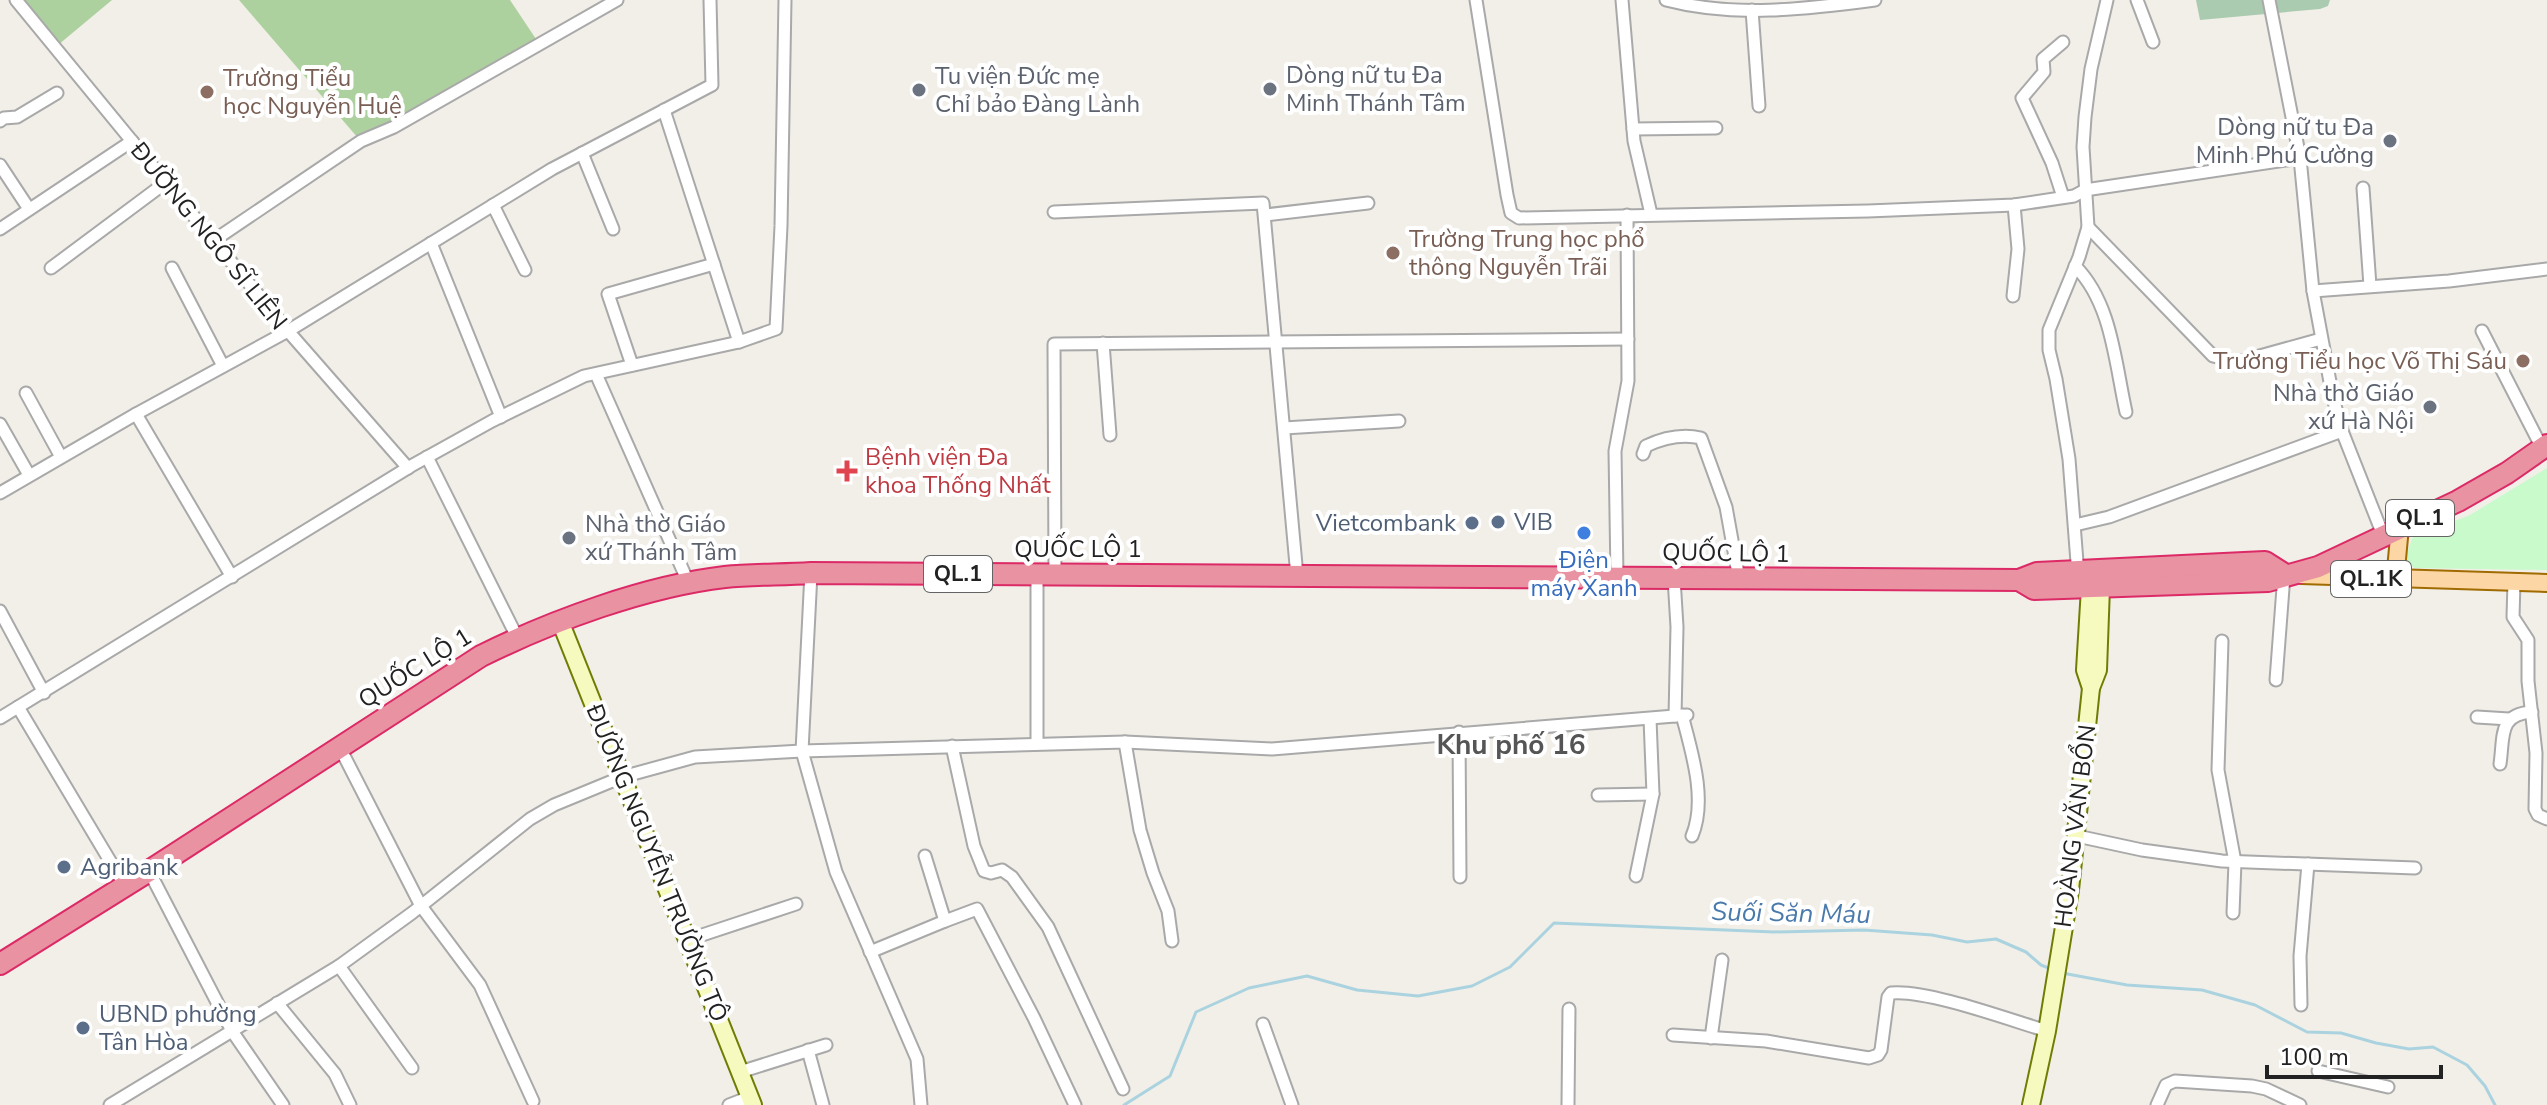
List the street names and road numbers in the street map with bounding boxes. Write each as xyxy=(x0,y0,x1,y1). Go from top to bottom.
street label: ĐƯỜNG NGÔ SĨ LIÊN xyxy=(123,135,295,337)
road number: QL.1 xyxy=(2386,500,2454,536)
street label: QUỐC LỘ 1 xyxy=(1014,532,1142,565)
street label: QUỐC LỘ 1 xyxy=(1662,535,1790,570)
road number: QL.1 xyxy=(924,556,992,592)
road number: QL.1K xyxy=(2331,561,2411,597)
street label: QUỐC LỘ 1 xyxy=(352,620,478,715)
street label: ĐƯỜNG NGUYỄN TRƯỜNG TỘ xyxy=(578,698,736,1027)
street label: HOÀNG VĂN BỔN xyxy=(2046,723,2103,929)

